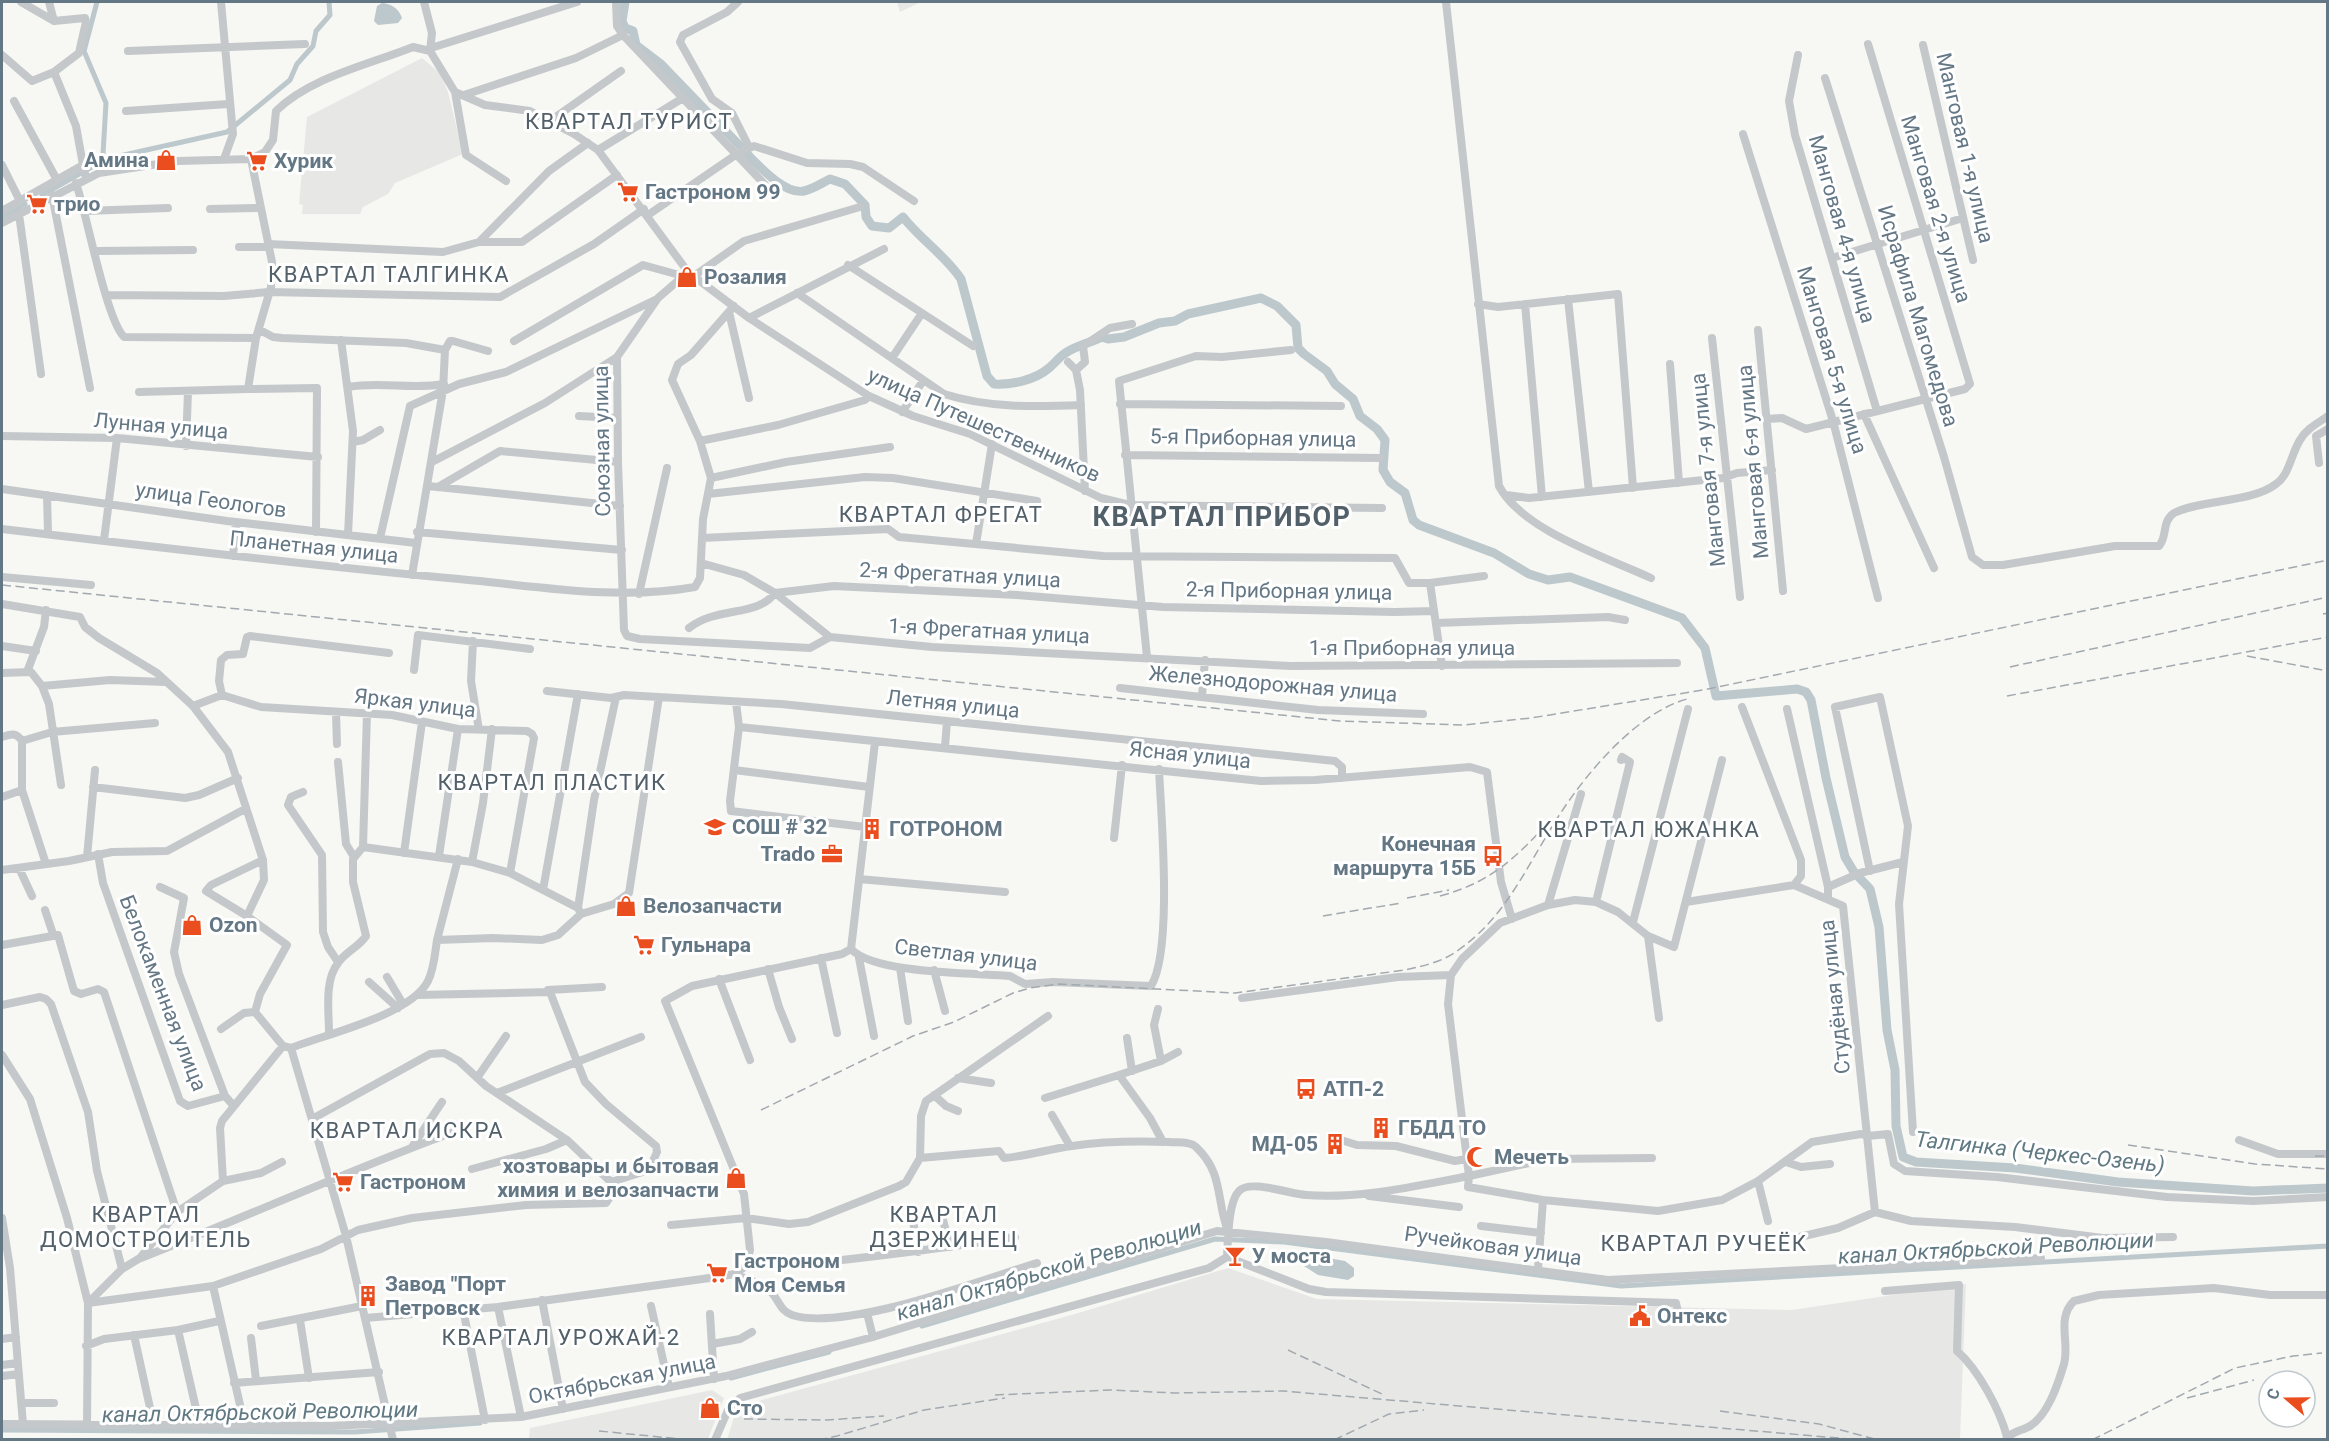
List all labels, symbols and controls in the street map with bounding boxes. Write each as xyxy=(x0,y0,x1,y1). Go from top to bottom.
street label: Манговая 1-я улица xyxy=(1931,50,1999,246)
district label: КВАРТАЛ ТУРИСТ xyxy=(525,109,733,134)
street label: Манговая 2-я улица xyxy=(1896,112,1976,306)
street label: Манговая 4-я улица xyxy=(1804,132,1880,326)
place label: Амина xyxy=(84,148,149,172)
shop icon: Амина xyxy=(154,148,178,172)
supermarket icon: Хурик xyxy=(245,149,269,173)
place label: Хурик xyxy=(274,149,333,173)
supermarket icon: Гастроном 99 xyxy=(616,180,640,204)
place label: Гастроном 99 xyxy=(645,180,780,204)
supermarket icon: трио xyxy=(25,192,49,216)
place label: трио xyxy=(54,192,100,216)
street label: Исрафила Магомедова xyxy=(1873,202,1963,430)
district label: КВАРТАЛ ТАЛГИНКА xyxy=(268,262,510,287)
street label: Манговая 5-я улица xyxy=(1792,263,1872,457)
shop icon: Розалия xyxy=(675,265,699,289)
place label: Розалия xyxy=(704,265,787,289)
street label: улица Путешественников xyxy=(864,363,1104,487)
street label: Манговая 6-я улица xyxy=(1733,364,1773,560)
street label: Союзная улица xyxy=(589,365,615,517)
street label: Манговая 7-я улица xyxy=(1686,372,1730,568)
street label: Лунная улица xyxy=(93,408,229,444)
street label: 5-я Приборная улица xyxy=(1150,424,1356,452)
street label: улица Геологов xyxy=(134,478,288,522)
district label: КВАРТАЛ ПРИБОР xyxy=(1093,501,1352,533)
district label: КВАРТАЛ ФРЕГАТ xyxy=(839,502,1043,527)
street label: Планетная улица xyxy=(228,526,400,568)
street label: 2-я Фрегатная улица xyxy=(859,558,1061,592)
street label: 2-я Приборная улица xyxy=(1186,577,1392,605)
street label: 1-я Фрегатная улица xyxy=(888,614,1090,648)
street label: 1-я Приборная улица xyxy=(1309,636,1515,660)
street label: Железнодорожная улица xyxy=(1148,661,1398,707)
street label: Яркая улица xyxy=(353,684,477,722)
street label: Летняя улица xyxy=(885,685,1021,723)
street label: Ясная улица xyxy=(1128,737,1252,773)
district label: КВАРТАЛ ПЛАСТИК xyxy=(437,770,667,795)
school or university icon: СОШ # 32 xyxy=(703,815,727,839)
place label: СОШ # 32 xyxy=(732,815,827,839)
building icon: ГОТРОНОМ xyxy=(860,817,884,841)
place label: ГОТРОНОМ xyxy=(889,817,1003,841)
district label: КВАРТАЛ ЮЖАНКА xyxy=(1538,817,1760,842)
place label: Конечная маршрута 15Б xyxy=(1333,832,1476,880)
place label: Trado xyxy=(760,842,815,866)
office icon: Trado xyxy=(820,842,844,866)
bus stop icon: Конечная маршрута 15Б xyxy=(1481,844,1505,868)
street label: Белокаменная улица xyxy=(115,892,211,1094)
shop icon: Велозапчасти xyxy=(614,894,638,918)
place label: Велозапчасти xyxy=(643,894,782,918)
shop icon: Ozon xyxy=(180,913,204,937)
place label: Ozon xyxy=(209,913,258,937)
street label: Студёная улица xyxy=(1815,919,1855,1075)
supermarket icon: Гульнара xyxy=(632,933,656,957)
place label: Гульнара xyxy=(661,933,751,957)
street label: Светлая улица xyxy=(893,934,1039,976)
bus stop icon: АТП-2 xyxy=(1294,1077,1318,1101)
place label: АТП-2 xyxy=(1323,1077,1384,1101)
building icon: ГБДД ТО xyxy=(1369,1116,1393,1140)
place label: ГБДД ТО xyxy=(1398,1116,1486,1140)
district label: КВАРТАЛ ИСКРА xyxy=(310,1118,504,1143)
water label: Талгинка (Черкес-Озень) xyxy=(1914,1126,2166,1179)
place label: МД-05 xyxy=(1251,1132,1318,1156)
building icon: МД-05 xyxy=(1323,1132,1347,1156)
mosque icon: Мечеть xyxy=(1465,1145,1489,1169)
place label: Мечеть xyxy=(1494,1145,1569,1169)
place label: хозтовары и бытовая химия и велозапчасти xyxy=(497,1154,719,1202)
shop icon: хозтовары и бытовая химия и велозапчасти xyxy=(724,1166,748,1190)
supermarket icon: Гастроном xyxy=(331,1170,355,1194)
place label: Гастроном xyxy=(360,1170,466,1194)
district label: КВАРТАЛ ДОМОСТРОИТЕЛЬ xyxy=(40,1202,252,1252)
district label: КВАРТАЛ ДЗЕРЖИНЕЦ xyxy=(869,1202,1019,1252)
water label: канал Октябрьской Революции xyxy=(893,1214,1205,1326)
street label: Ручейковая улица xyxy=(1403,1222,1583,1270)
water label: канал Октябрьской Революции xyxy=(1837,1227,2155,1269)
district label: КВАРТАЛ РУЧЕЁК xyxy=(1601,1231,1807,1256)
bar icon: У моста xyxy=(1223,1244,1247,1268)
place label: У моста xyxy=(1252,1244,1331,1268)
place label: Гастроном Моя Семья xyxy=(734,1249,846,1297)
supermarket icon: Гастроном Моя Семья xyxy=(705,1261,729,1285)
place label: Завод "Порт Петровск xyxy=(385,1272,506,1320)
building icon: Завод "Порт Петровск xyxy=(356,1284,380,1308)
public building icon: Онтекс xyxy=(1628,1304,1652,1328)
place label: Онтекс xyxy=(1657,1304,1727,1328)
district label: КВАРТАЛ УРОЖАЙ-2 xyxy=(442,1325,681,1350)
street label: Октябрьская улица xyxy=(526,1349,718,1409)
north arrow xyxy=(2257,1369,2317,1429)
text: С xyxy=(2263,1386,2284,1402)
shop icon: Сто xyxy=(698,1396,722,1420)
place label: Сто xyxy=(727,1396,763,1420)
water label: канал Октябрьской Революции xyxy=(102,1397,418,1427)

